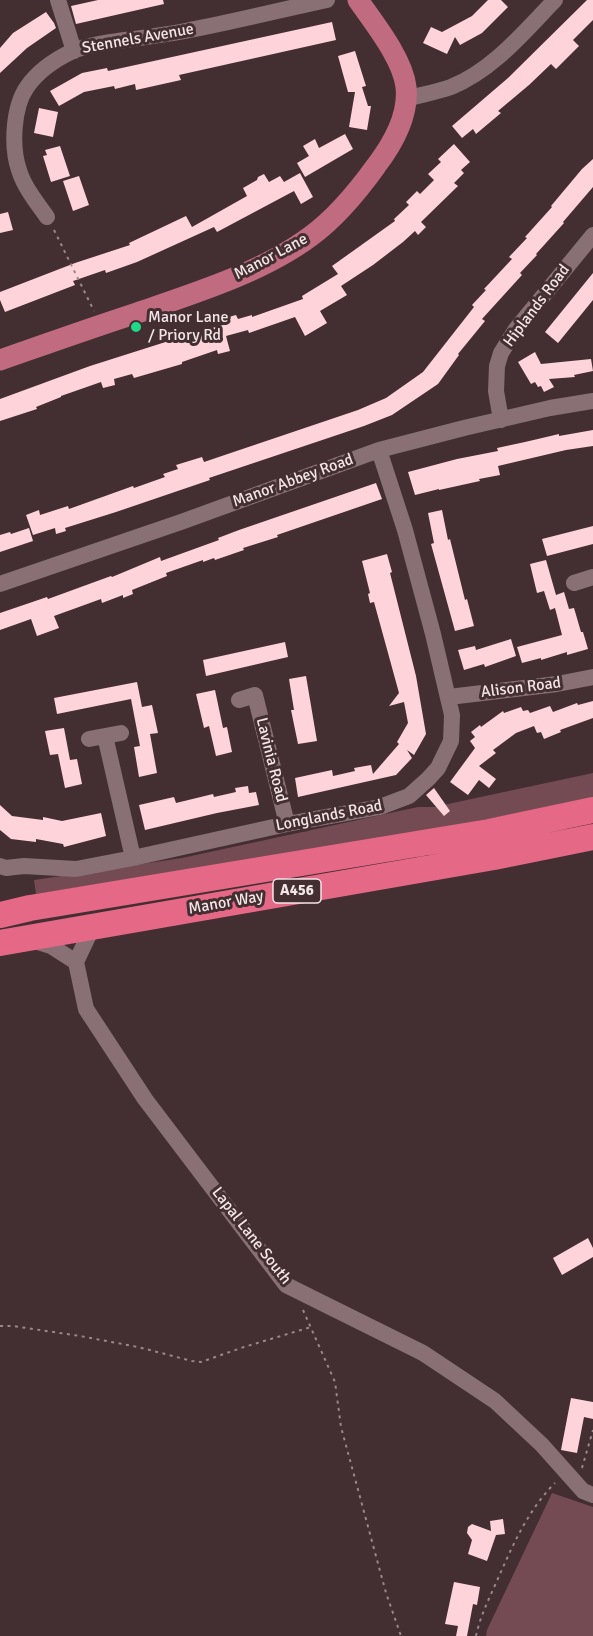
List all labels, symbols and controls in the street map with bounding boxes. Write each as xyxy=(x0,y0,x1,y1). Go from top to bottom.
street label: Stennels Avenue xyxy=(81,20,195,58)
street label: Manor Lane xyxy=(231,230,311,284)
street label: Hiplands Road xyxy=(500,261,574,351)
place label: Manor Lane / Priory Rd xyxy=(148,308,229,346)
marker: Manor Lane / Priory Rd xyxy=(129,320,143,334)
street label: Manor Abbey Road xyxy=(230,450,356,512)
street label: Alison Road xyxy=(480,674,562,702)
street label: Lavinia Road xyxy=(251,716,291,804)
street label: Longlands Road xyxy=(274,796,384,836)
road number: A456 xyxy=(273,879,321,903)
street label: Manor Way xyxy=(187,887,265,919)
street label: Lapal Lane South xyxy=(207,1184,295,1288)

